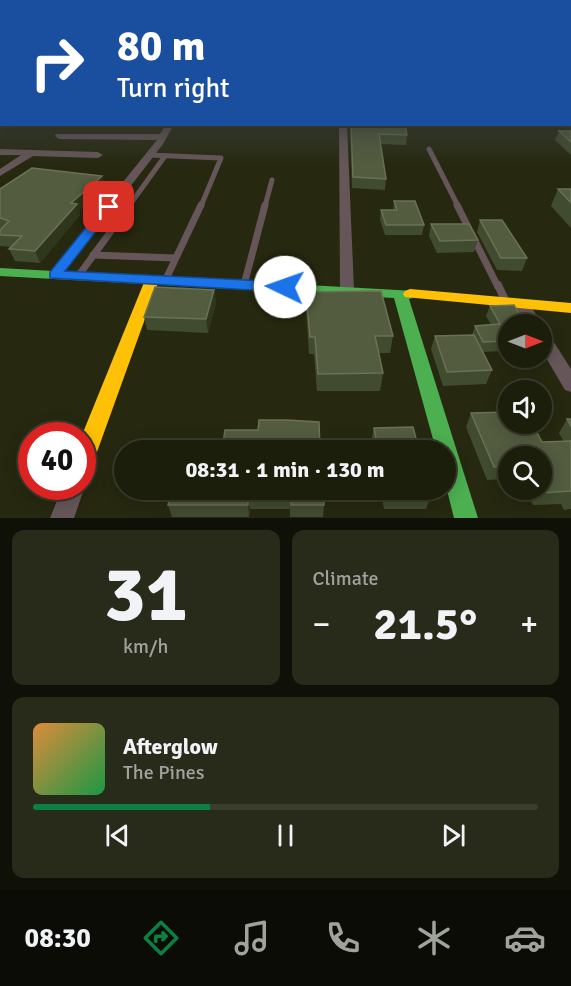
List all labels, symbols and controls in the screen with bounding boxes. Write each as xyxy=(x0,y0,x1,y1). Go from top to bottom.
text: 80 m xyxy=(117,21,206,72)
icon: right xyxy=(18,24,96,102)
text: Turn right xyxy=(117,72,230,105)
pin xyxy=(83,181,134,232)
icon: arrive xyxy=(92,190,125,223)
position arrow xyxy=(253,255,317,319)
north arrow xyxy=(498,314,552,368)
map controls xyxy=(498,314,552,500)
button: sound xyxy=(498,380,552,434)
speed limit sign: 40 xyxy=(18,422,96,500)
button: search xyxy=(498,446,552,500)
text: 08:31 · 1 min · 130 m xyxy=(185,456,385,483)
text: 31 xyxy=(104,547,188,643)
text: Climate xyxy=(313,566,378,591)
text: 21.5° xyxy=(373,597,477,652)
text: − xyxy=(313,604,330,645)
text: + xyxy=(520,604,538,645)
text: km/h xyxy=(123,634,168,659)
text: Afterglow xyxy=(123,733,218,760)
text: The Pines xyxy=(123,760,205,785)
icon: previous xyxy=(101,819,134,852)
icon: pause xyxy=(269,819,302,852)
icon: next xyxy=(437,819,470,852)
icon: directions xyxy=(140,917,182,959)
icon: music xyxy=(231,917,273,959)
icon: phone xyxy=(322,917,364,959)
icon: climate xyxy=(413,917,455,959)
icon: car xyxy=(504,917,546,959)
text: 08:30 xyxy=(25,922,91,955)

